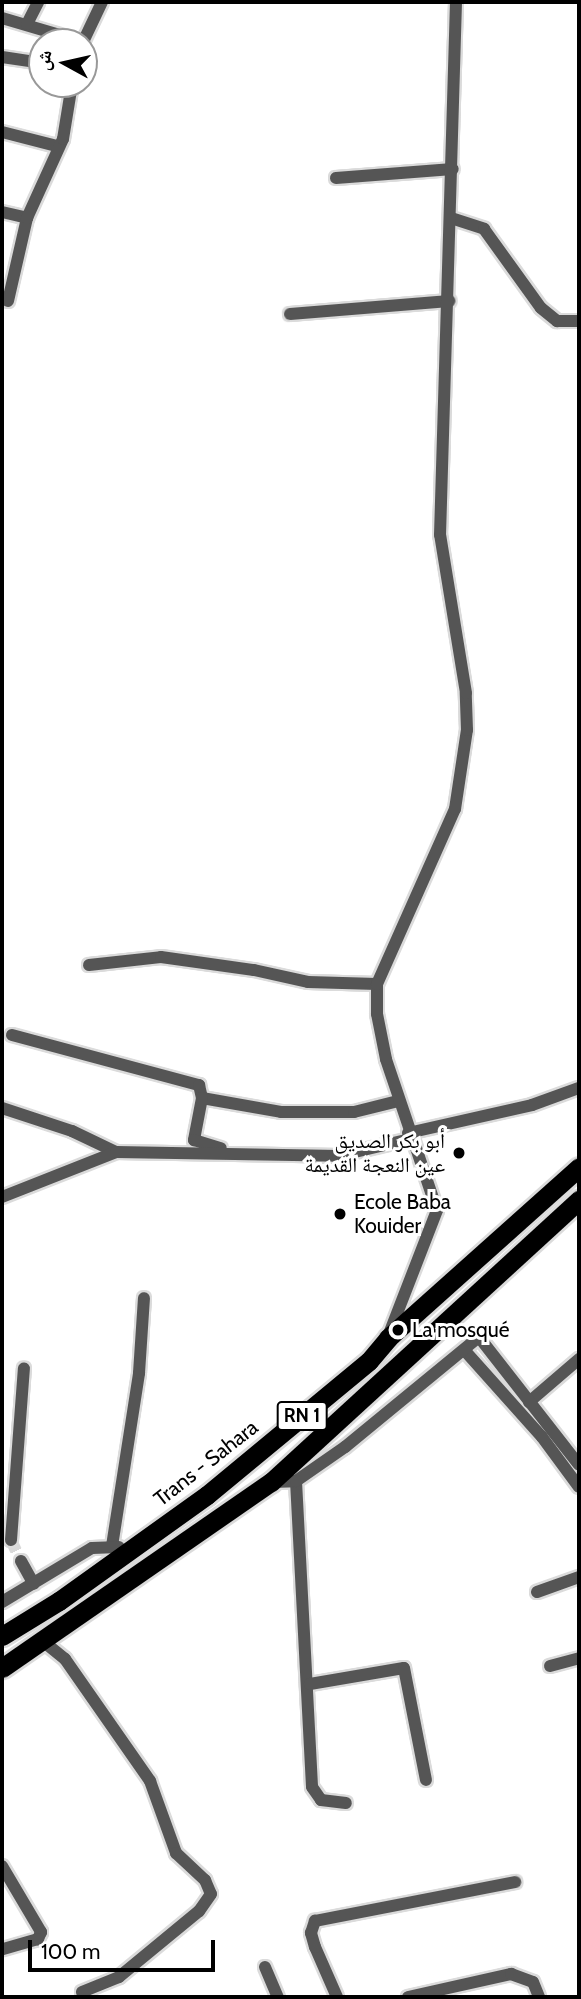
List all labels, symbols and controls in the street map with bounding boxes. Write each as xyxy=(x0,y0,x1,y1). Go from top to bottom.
north arrow xyxy=(28,28,98,98)
text: ش xyxy=(31,49,56,72)
place label: أبو بكر الصديق عين النعجة القديمة xyxy=(304,1128,445,1178)
marker: أبو بكر الصديق عين النعجة القديمة xyxy=(451,1145,467,1161)
place label: Ecole Baba Kouider xyxy=(354,1189,451,1239)
marker: Ecole Baba Kouider xyxy=(332,1206,348,1222)
place label: La mosqué xyxy=(412,1317,509,1343)
marker: La mosqué xyxy=(390,1322,406,1338)
road number: RN 1 xyxy=(276,1400,328,1432)
street label: Trans - Sahara xyxy=(149,1415,263,1511)
scale bar xyxy=(32,1926,219,1970)
text: 100 m xyxy=(41,1939,100,1964)

